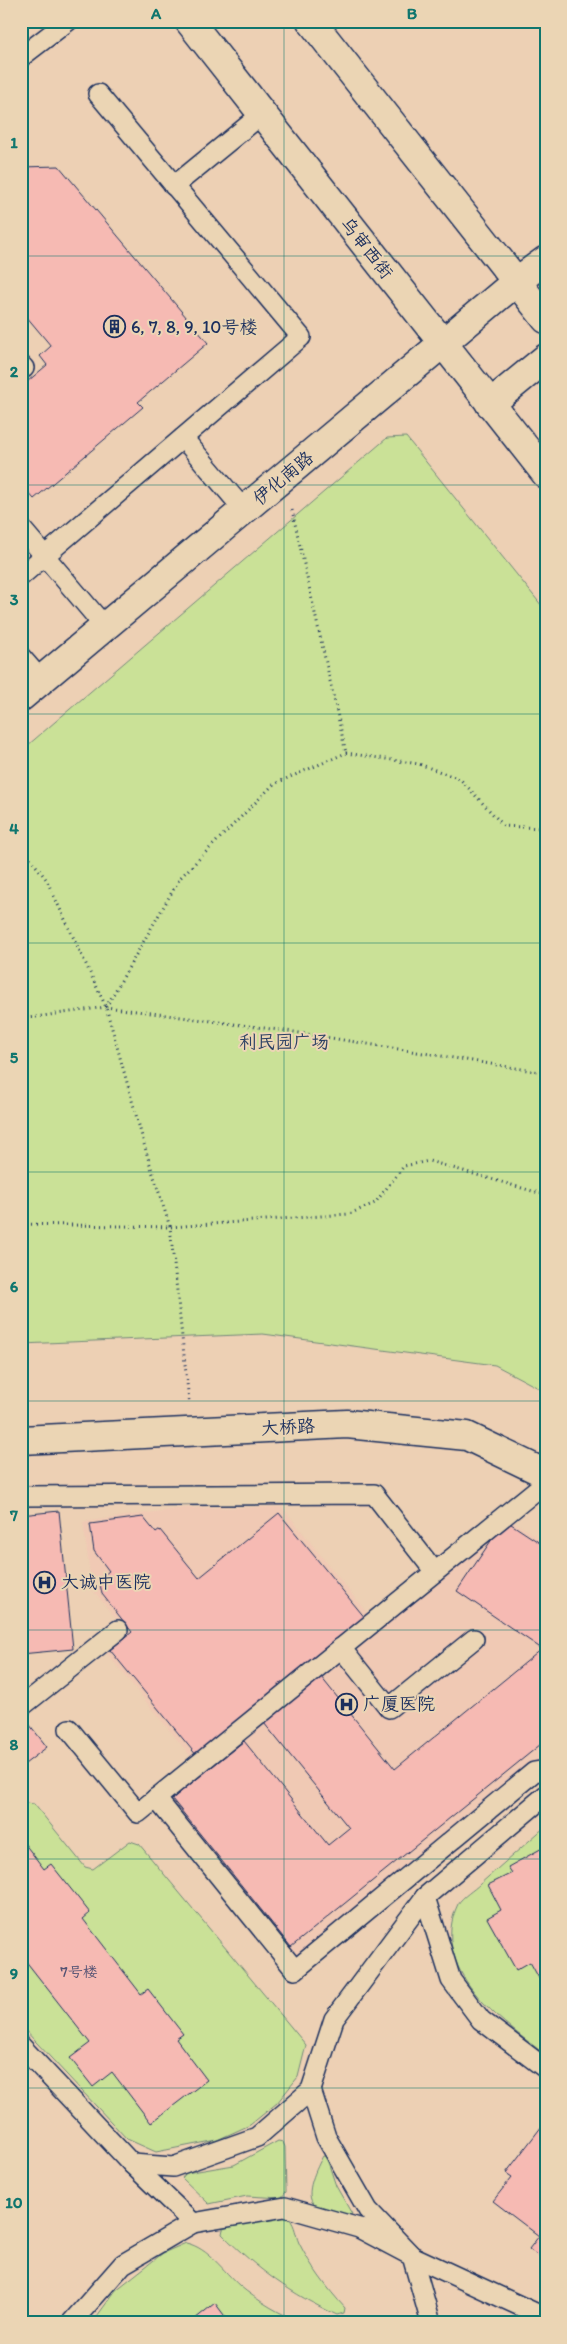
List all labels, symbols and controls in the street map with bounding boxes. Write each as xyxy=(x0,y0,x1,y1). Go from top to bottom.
text: A xyxy=(150,4,162,23)
text: B xyxy=(407,4,418,23)
text: 1 xyxy=(10,133,18,152)
street label: 乌审西街 xyxy=(336,213,398,283)
building icon: 6, 7, 8, 9, 10号楼 xyxy=(103,315,127,339)
place label: 6, 7, 8, 9, 10号楼 xyxy=(131,316,257,338)
text: 2 xyxy=(10,362,19,381)
street label: 伊化南路 xyxy=(248,446,318,510)
text: 3 xyxy=(10,590,19,609)
text: 4 xyxy=(9,819,19,838)
park label: 利民园广场 xyxy=(239,1031,329,1053)
text: 5 xyxy=(10,1048,19,1067)
text: 6 xyxy=(10,1277,19,1296)
street label: 大桥路 xyxy=(260,1415,316,1439)
text: 7 xyxy=(9,1506,18,1525)
hospital icon: 大诚中医院 xyxy=(33,1570,57,1594)
place label: 大诚中医院 xyxy=(61,1571,151,1593)
hospital icon: 广厦医院 xyxy=(335,1692,359,1716)
place label: 广厦医院 xyxy=(363,1693,435,1715)
text: 8 xyxy=(10,1735,19,1754)
house number: 7号楼 xyxy=(60,1963,98,1981)
text: 9 xyxy=(10,1964,18,1983)
text: 10 xyxy=(5,2193,23,2212)

